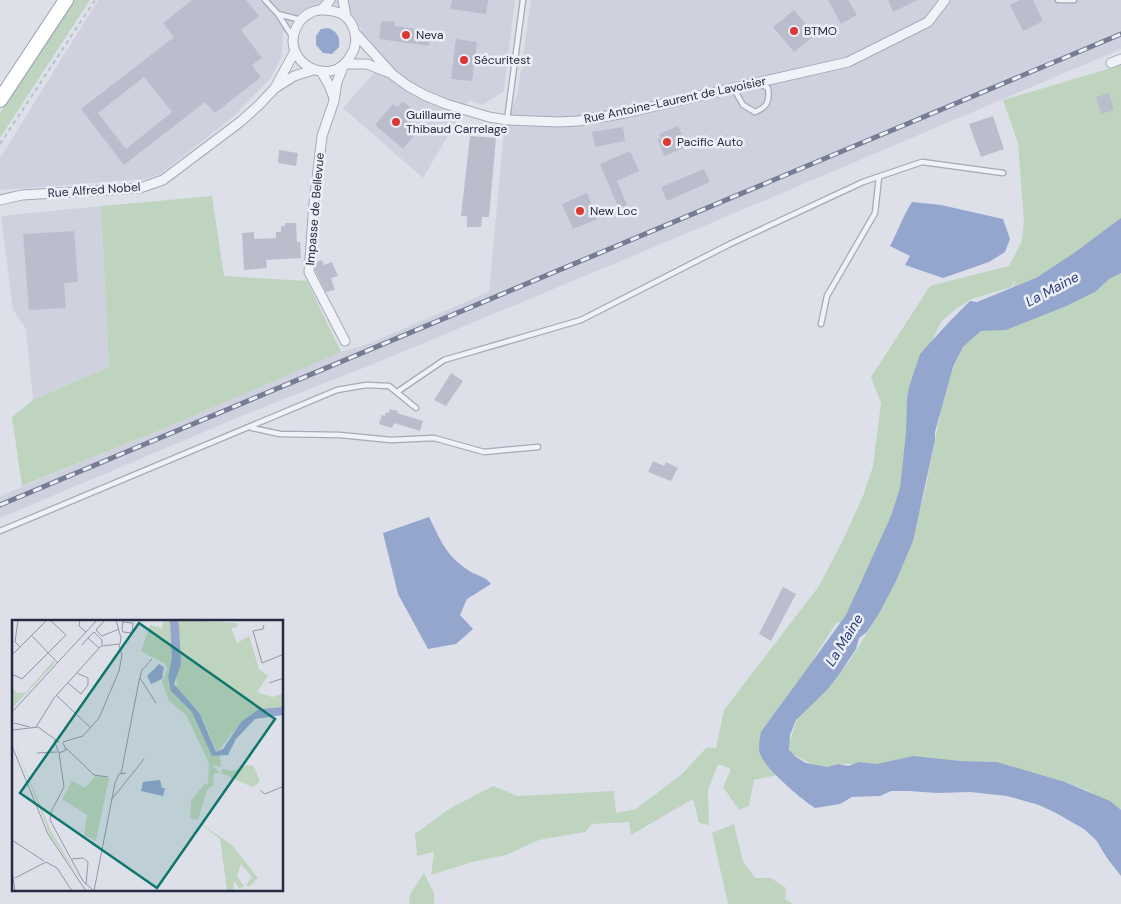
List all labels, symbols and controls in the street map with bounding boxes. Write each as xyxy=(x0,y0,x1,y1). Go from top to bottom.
place label: BTMO xyxy=(804,23,837,39)
marker: BTMO xyxy=(788,25,800,37)
place label: Neva xyxy=(416,27,443,43)
marker: Neva xyxy=(400,29,412,41)
place label: Sécuritest xyxy=(474,52,531,68)
marker: Sécuritest xyxy=(458,54,470,66)
street label: Rue Antoine-Laurent de Lavoisier xyxy=(583,73,768,127)
place label: Guillaume Thibaud Carrelage xyxy=(406,107,507,137)
marker: Guillaume Thibaud Carrelage xyxy=(390,116,402,128)
place label: Pacific Auto xyxy=(677,134,743,150)
marker: Pacific Auto xyxy=(661,136,673,148)
street label: Impasse de Bellevue xyxy=(302,152,328,266)
street label: Rue Alfred Nobel xyxy=(47,179,141,201)
place label: New Loc xyxy=(590,203,637,219)
marker: New Loc xyxy=(574,205,586,217)
water label: La Maine xyxy=(1022,267,1082,311)
water label: La Maine xyxy=(821,611,867,669)
inset map xyxy=(12,620,284,892)

